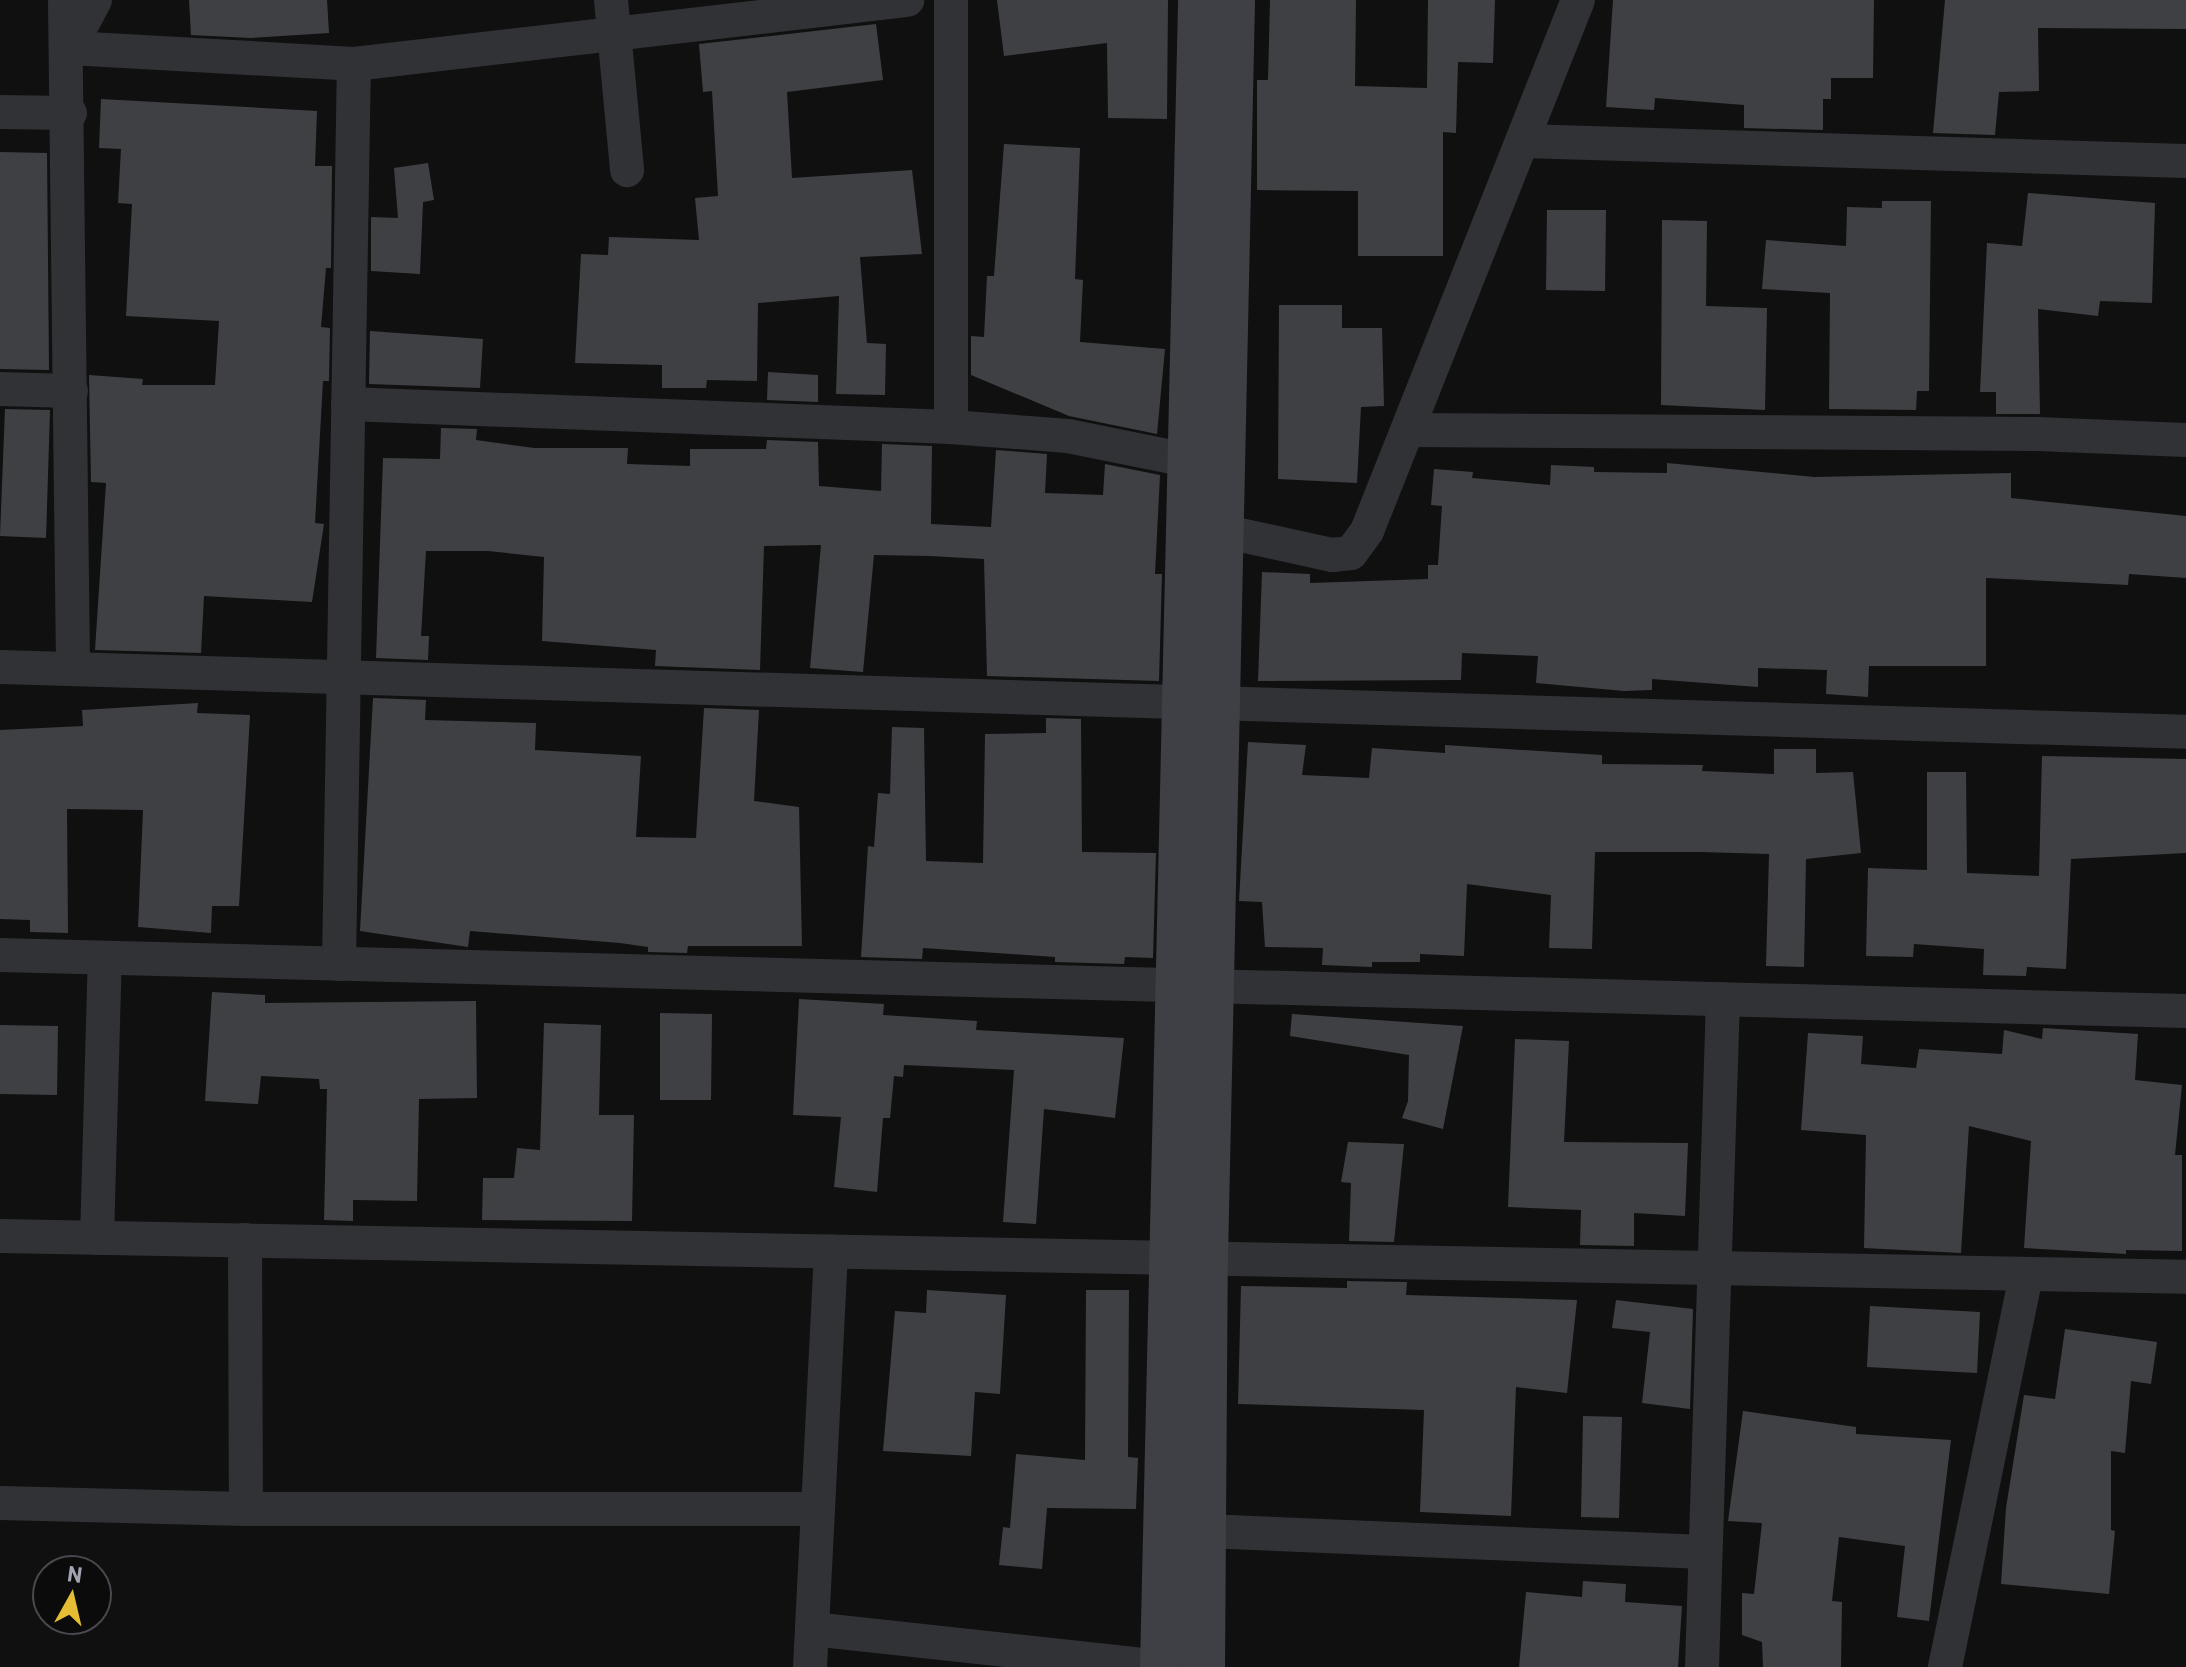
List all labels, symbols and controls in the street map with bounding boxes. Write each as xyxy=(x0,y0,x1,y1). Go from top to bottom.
north arrow xyxy=(32,1555,112,1635)
text: N xyxy=(66,1559,84,1587)

